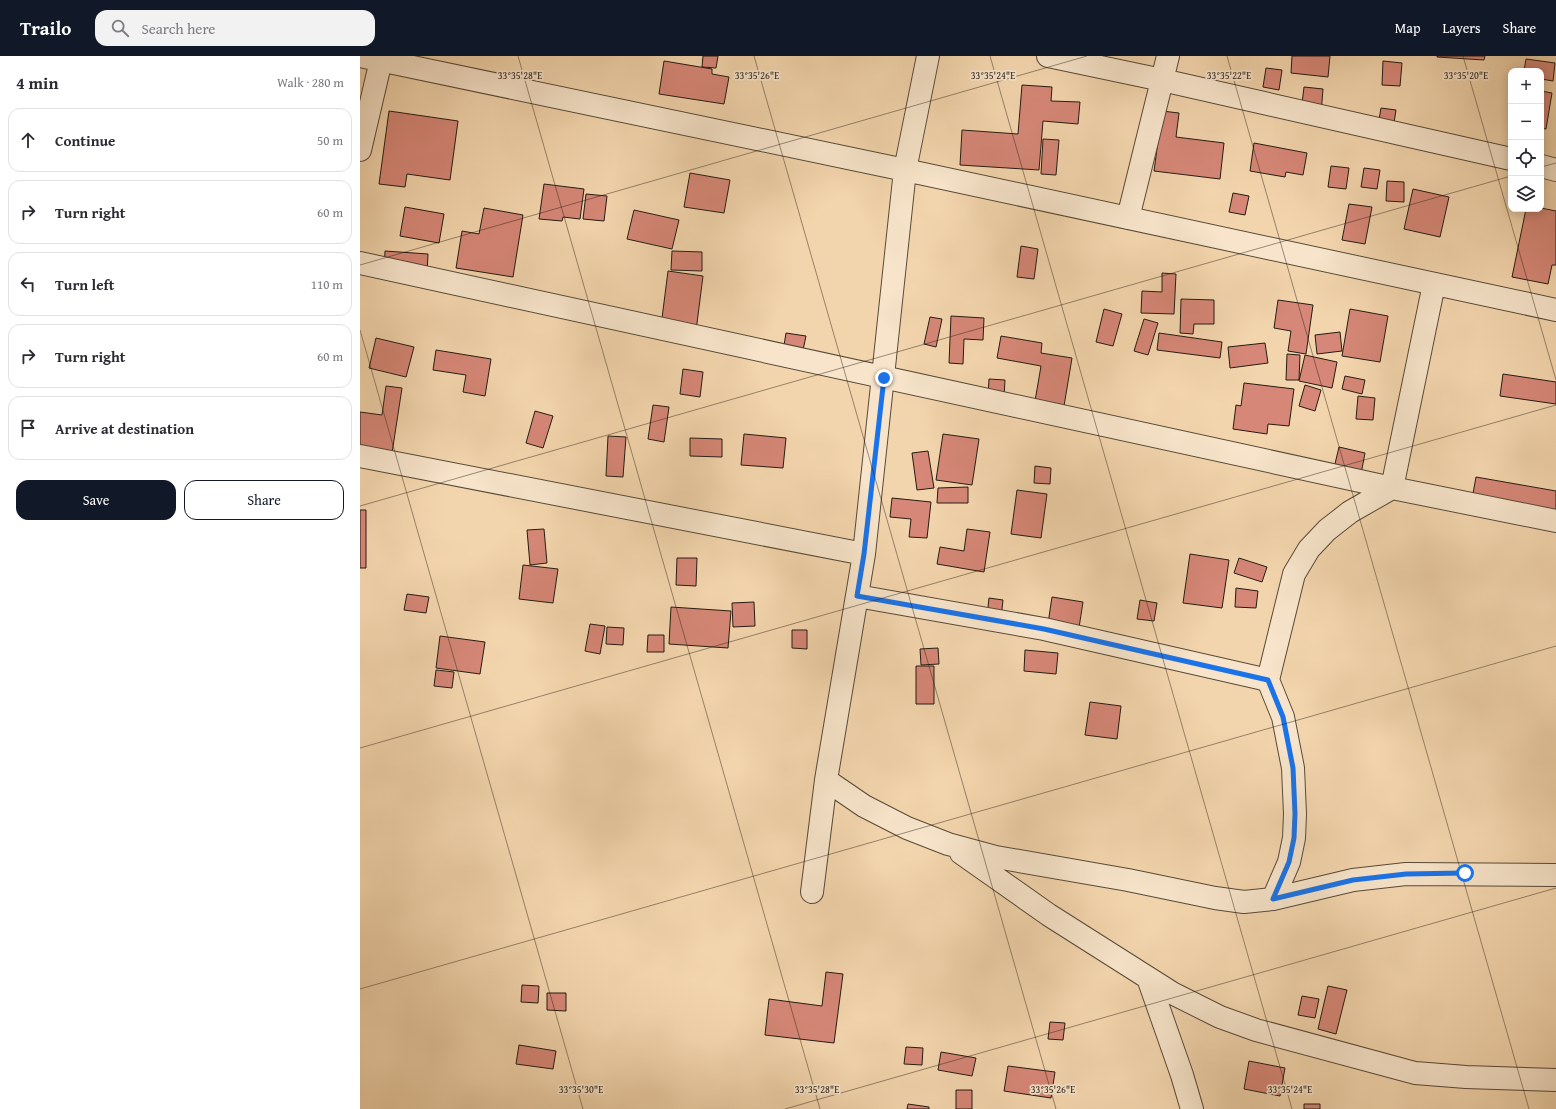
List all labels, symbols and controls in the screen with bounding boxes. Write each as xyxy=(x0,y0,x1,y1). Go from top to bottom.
search box xyxy=(95,10,375,46)
text: Trailo xyxy=(20,14,71,42)
icon: search xyxy=(109,17,131,39)
text: Search here xyxy=(141,18,215,39)
text: Map xyxy=(1395,18,1421,38)
text: Layers xyxy=(1443,18,1481,38)
text: Share xyxy=(1503,18,1536,38)
text: 33°35'28"E xyxy=(498,68,542,83)
text: 33°35'26"E xyxy=(735,68,779,83)
text: 33°35'24"E xyxy=(971,68,1015,83)
text: 33°35'22"E xyxy=(1207,68,1251,83)
text: 33°35'20"E xyxy=(1444,68,1488,83)
map controls xyxy=(1508,68,1544,212)
button: + xyxy=(1508,68,1544,104)
text: 4 min xyxy=(16,70,58,95)
text: Walk · 280 m xyxy=(277,73,344,92)
button: − xyxy=(1508,104,1544,140)
icon: ahead xyxy=(17,129,39,151)
text: Continue xyxy=(55,130,116,151)
text: 50 m xyxy=(317,131,343,150)
button: locate xyxy=(1508,140,1544,176)
button: layers xyxy=(1508,176,1544,212)
icon: right xyxy=(17,201,39,223)
text: Turn right xyxy=(55,202,126,223)
text: 60 m xyxy=(317,203,343,222)
icon: left xyxy=(17,273,39,295)
text: Turn left xyxy=(55,274,114,295)
text: 110 m xyxy=(311,275,343,294)
icon: right xyxy=(17,345,39,367)
text: Turn right xyxy=(55,346,126,367)
text: 60 m xyxy=(317,347,343,366)
route end xyxy=(875,369,893,387)
icon: arrive xyxy=(17,417,39,439)
text: Arrive at destination xyxy=(55,418,194,439)
button: Save xyxy=(16,480,176,520)
button: Share xyxy=(184,480,344,520)
route start xyxy=(1456,864,1474,882)
text: 33°35'30"E xyxy=(559,1082,603,1097)
text: 33°35'28"E xyxy=(795,1082,839,1097)
text: 33°35'26"E xyxy=(1031,1082,1075,1097)
text: 33°35'24"E xyxy=(1268,1082,1312,1097)

